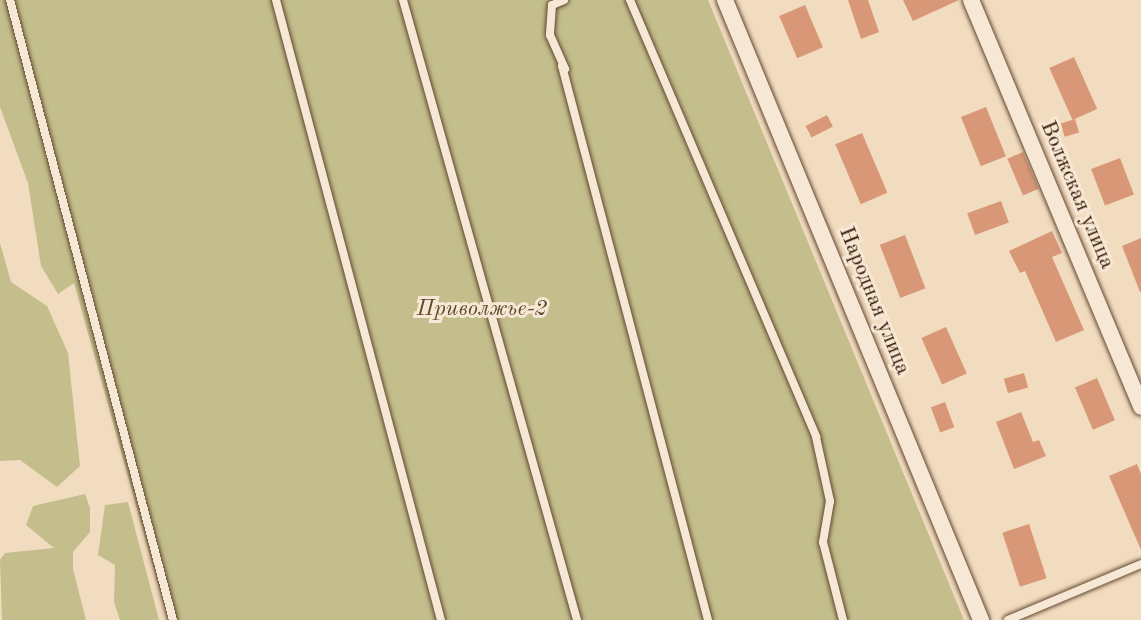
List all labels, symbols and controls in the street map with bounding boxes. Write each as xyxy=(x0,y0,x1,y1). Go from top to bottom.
street label: Волжская улица xyxy=(1034,117,1120,273)
street label: Народная улица xyxy=(832,223,916,379)
park label: Приволжье-2 xyxy=(417,297,547,323)

